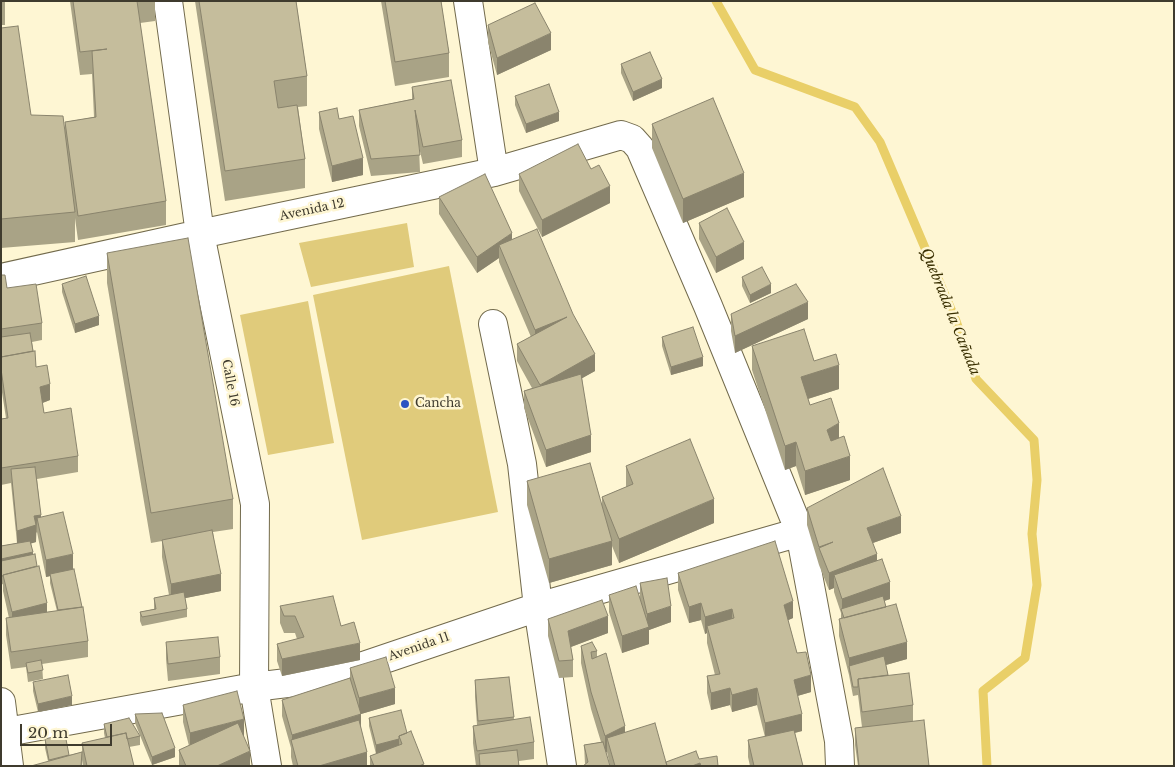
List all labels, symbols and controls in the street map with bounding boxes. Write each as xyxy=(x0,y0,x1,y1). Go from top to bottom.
street label: Avenida 12 xyxy=(278,196,346,224)
water label: Quebrada la Cañada xyxy=(917,246,983,378)
street label: Calle 16 xyxy=(218,358,242,408)
place label: Cancha xyxy=(415,397,461,411)
marker: Cancha xyxy=(399,398,411,410)
street label: Avenida 11 xyxy=(387,630,451,664)
scale bar xyxy=(22,714,115,746)
text: 20 m xyxy=(28,723,68,742)

